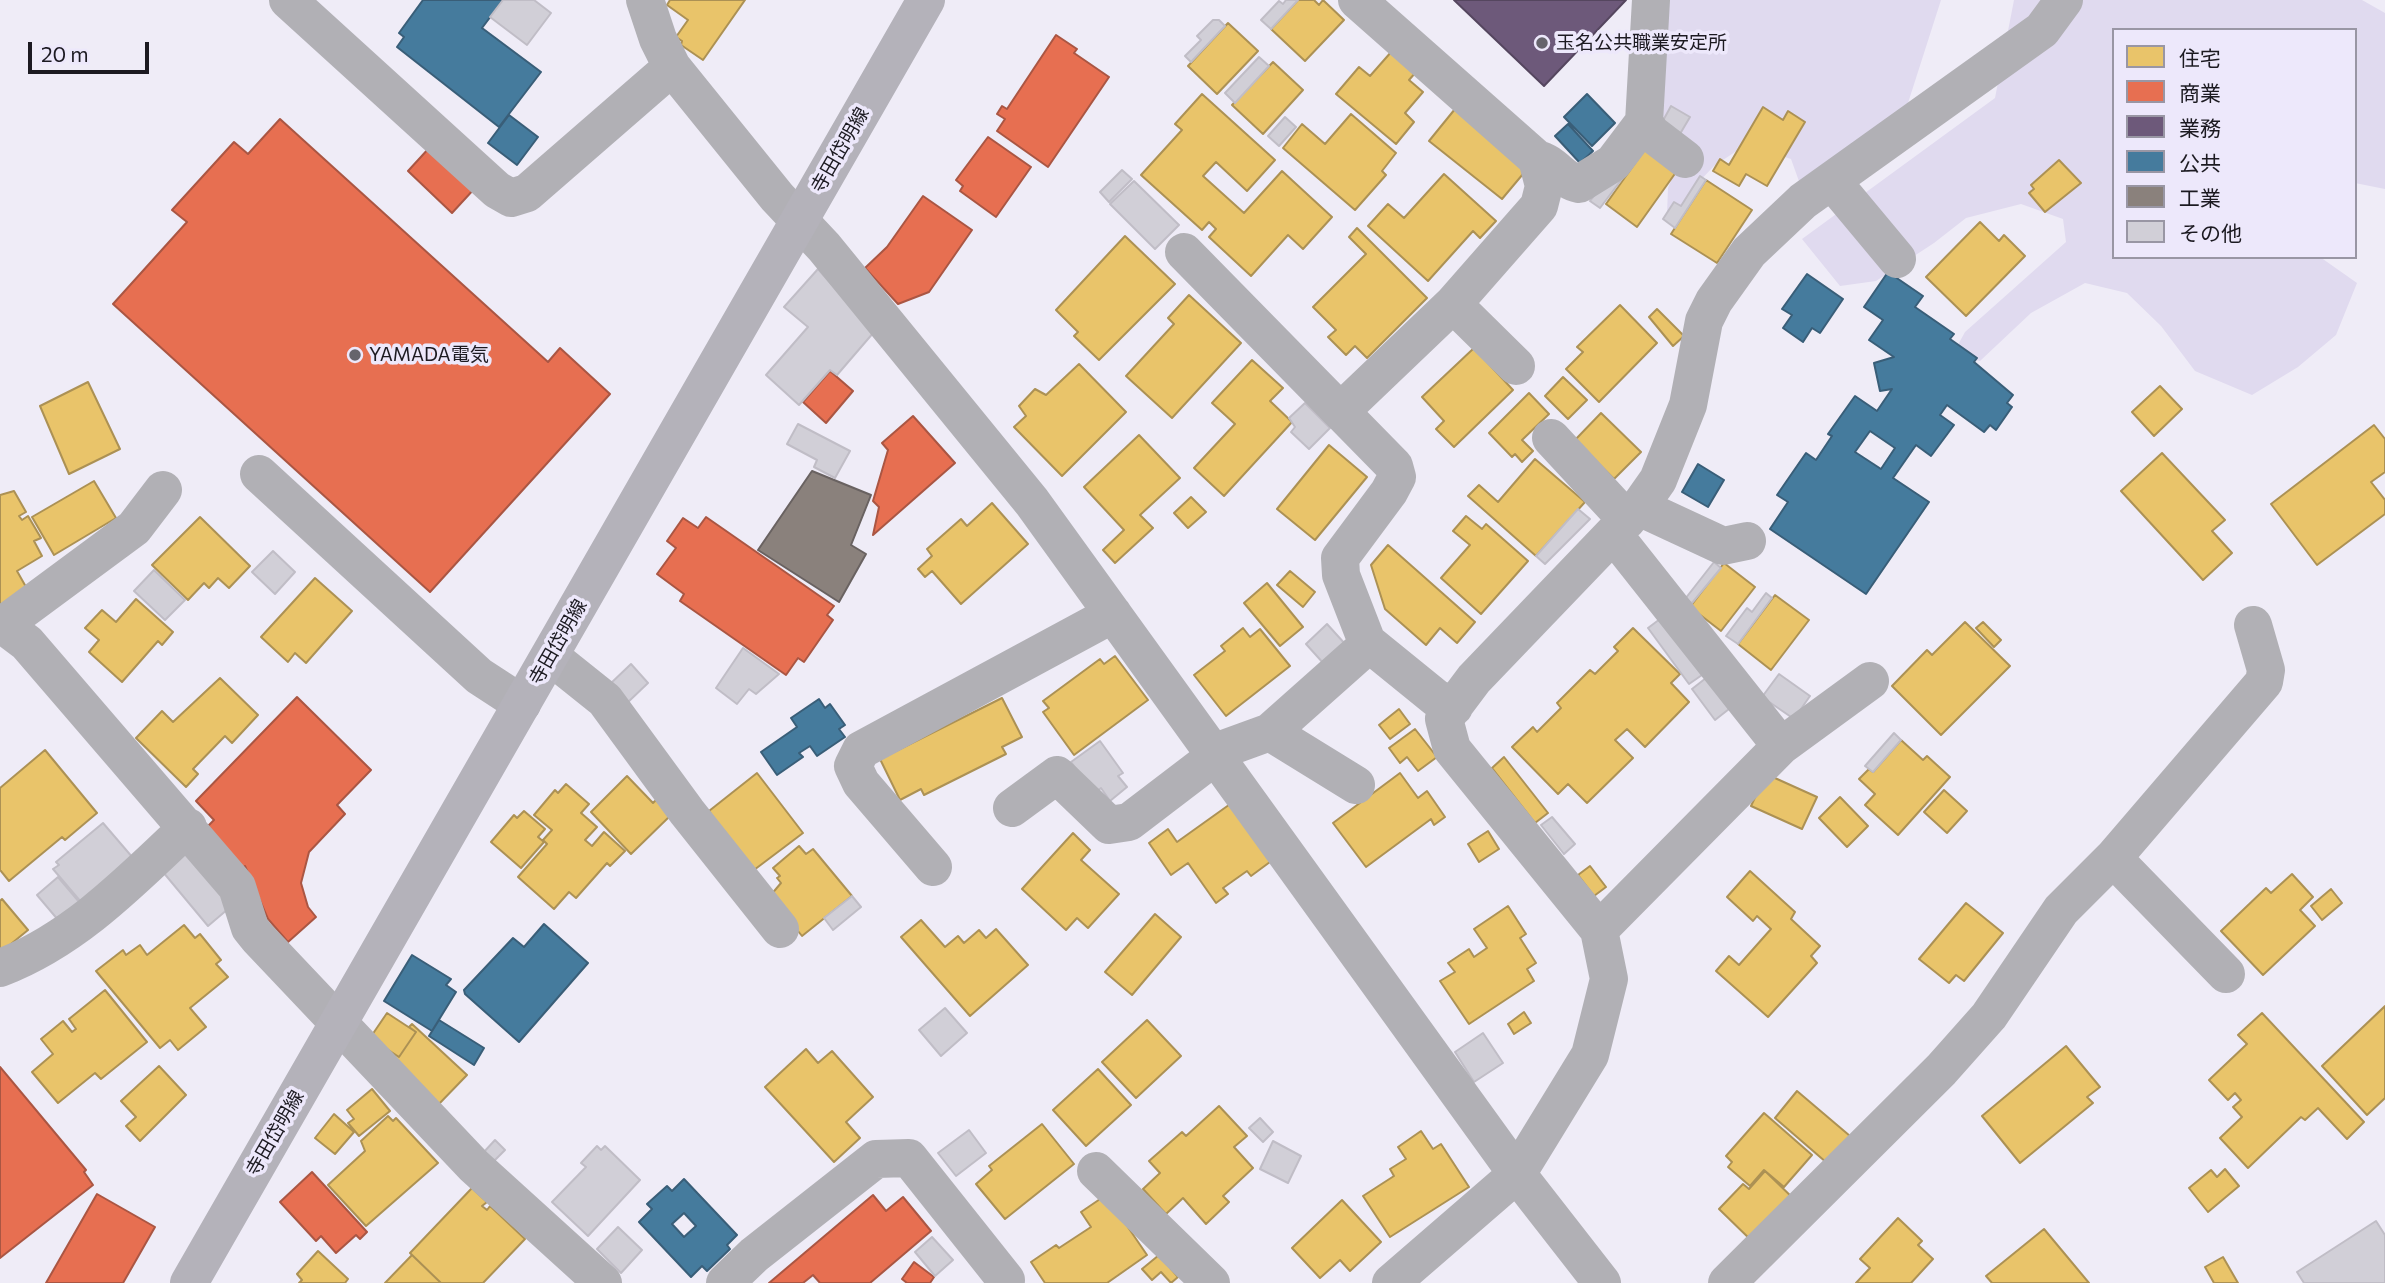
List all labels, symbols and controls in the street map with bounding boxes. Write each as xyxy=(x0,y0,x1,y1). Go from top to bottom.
scale bar xyxy=(32,28,152,72)
legend xyxy=(2112,28,2357,259)
place label: 玉名公共職業安定所 xyxy=(1556,32,1727,54)
marker: 玉名公共職業安定所 xyxy=(1534,35,1550,51)
text: 20 m xyxy=(41,41,89,66)
text: 住宅 xyxy=(2179,45,2221,70)
text: 商業 xyxy=(2179,80,2221,105)
street label: 寺田岱明線 xyxy=(806,103,874,197)
text: 業務 xyxy=(2179,115,2221,140)
text: 公共 xyxy=(2179,150,2221,175)
text: 工業 xyxy=(2179,185,2221,210)
text: その他 xyxy=(2179,220,2242,245)
place label: YAMADA電気 xyxy=(369,344,489,366)
marker: YAMADA電気 xyxy=(347,347,363,363)
street label: 寺田岱明線 xyxy=(524,595,592,689)
street label: 寺田岱明線 xyxy=(241,1086,309,1180)

